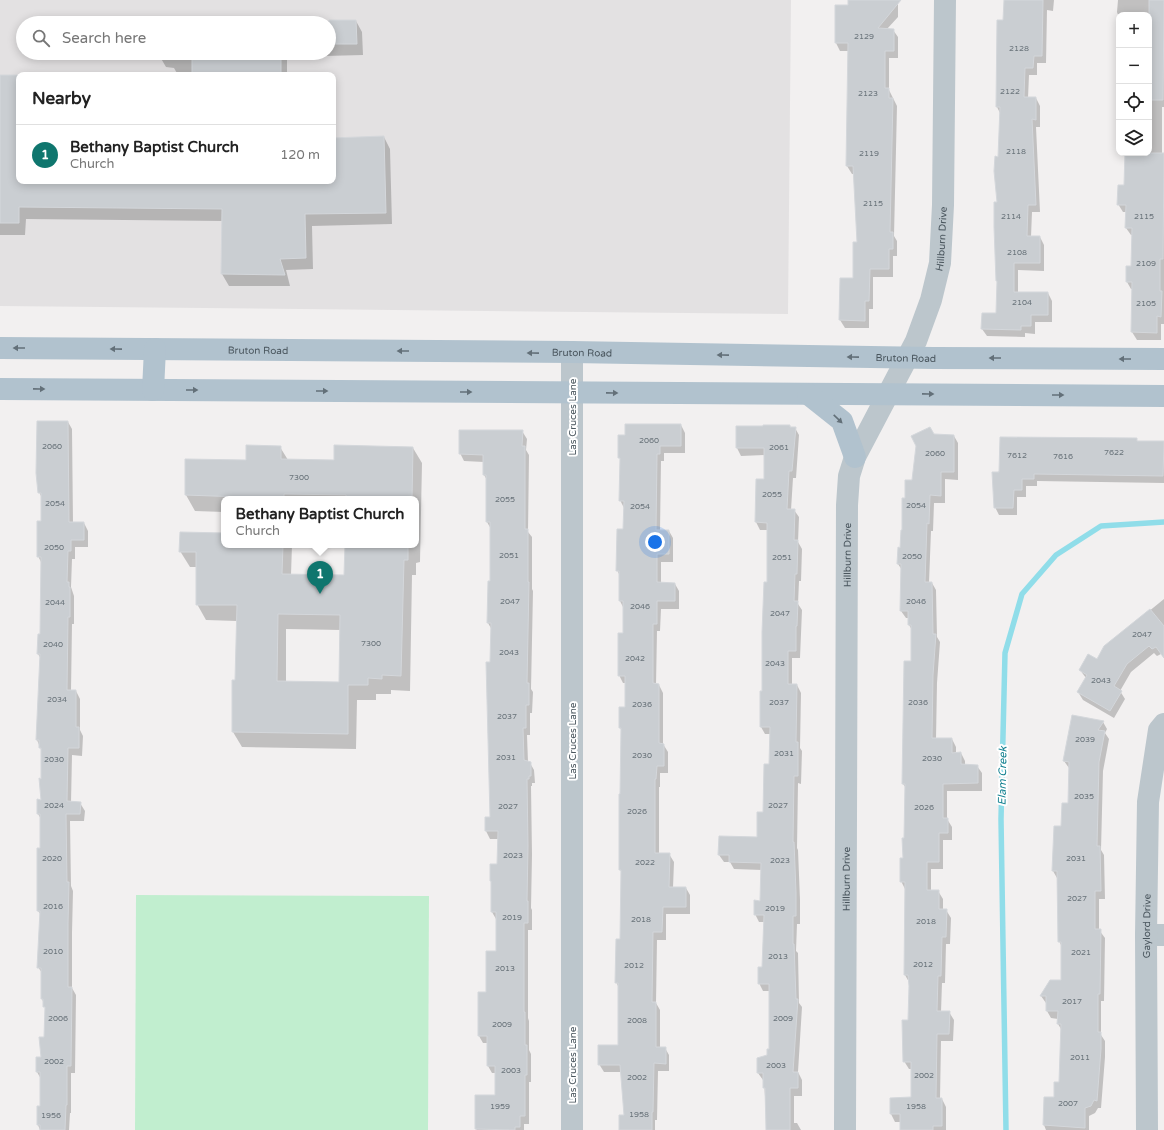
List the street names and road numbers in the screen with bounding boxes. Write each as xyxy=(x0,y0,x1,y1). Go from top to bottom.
street label: Hillburn Drive xyxy=(933,206,950,273)
street label: Bruton Road xyxy=(228,345,288,357)
street label: Bruton Road xyxy=(552,347,612,360)
street label: Bruton Road xyxy=(876,352,936,365)
street label: Las Cruces Lane xyxy=(567,378,579,456)
street label: Hillburn Drive xyxy=(842,522,854,587)
street label: Las Cruces Lane xyxy=(567,702,579,780)
street label: Hillburn Drive xyxy=(841,846,853,911)
street label: Gaylord Drive xyxy=(1141,893,1154,958)
street label: Las Cruces Lane xyxy=(567,1026,579,1104)

